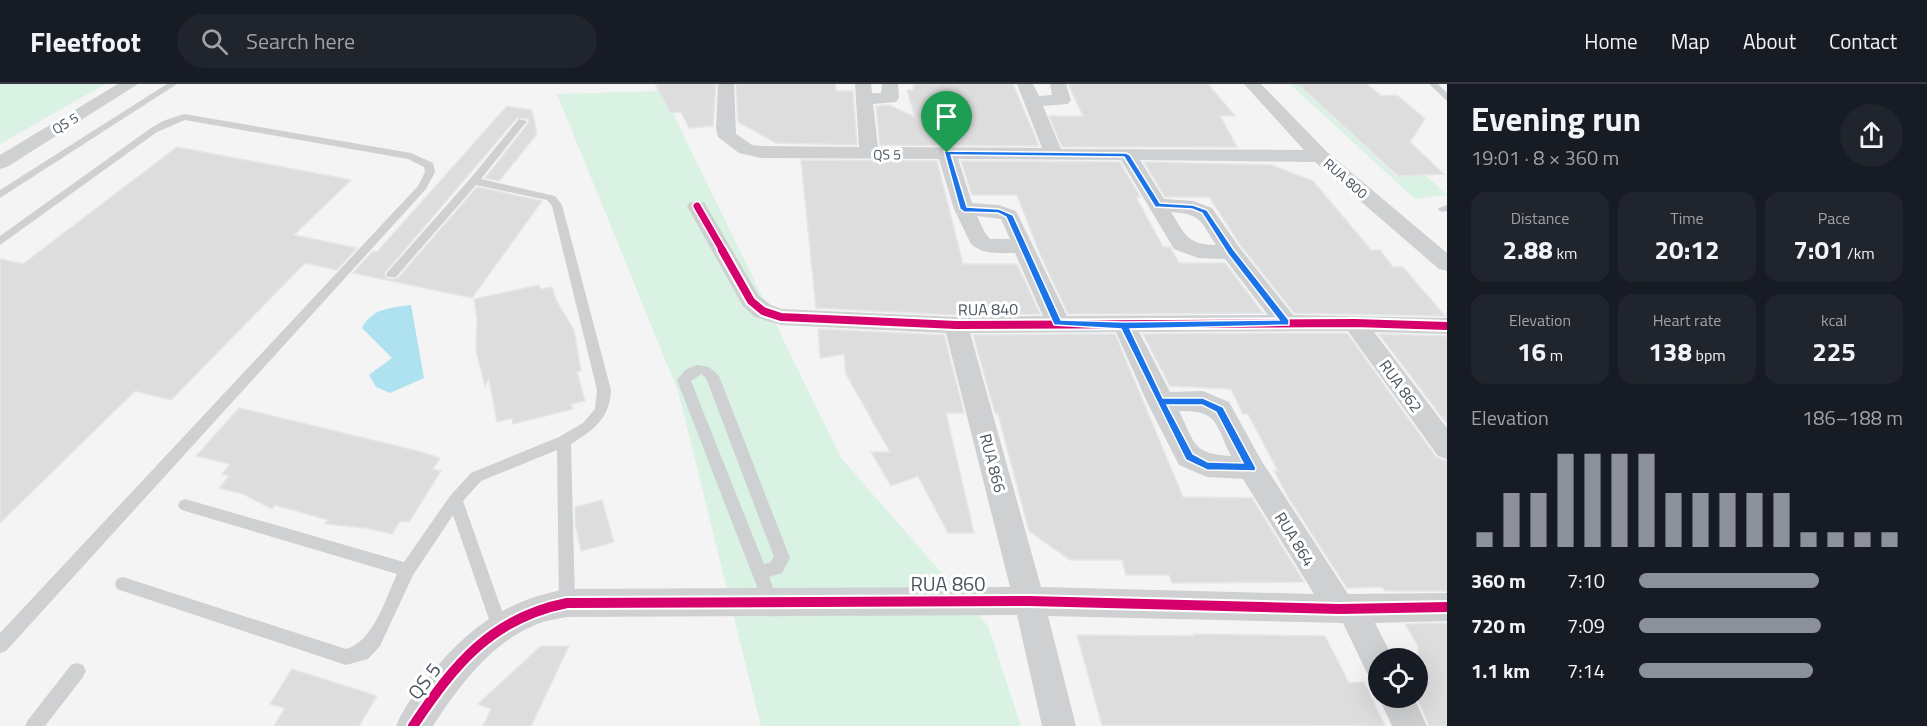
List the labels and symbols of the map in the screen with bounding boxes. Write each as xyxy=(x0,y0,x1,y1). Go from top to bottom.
pin xyxy=(921,91,972,153)
street label: QS 5 xyxy=(48,107,82,139)
street label: QS 5 xyxy=(873,143,901,165)
street label: RUA 800 xyxy=(1319,153,1373,203)
street label: RUA 840 xyxy=(958,296,1018,322)
street label: RUA 862 xyxy=(1374,355,1428,417)
street label: RUA 866 xyxy=(974,431,1012,495)
street label: RUA 864 xyxy=(1269,507,1321,571)
street label: RUA 860 xyxy=(911,568,985,599)
street label: QS 5 xyxy=(400,656,448,706)

